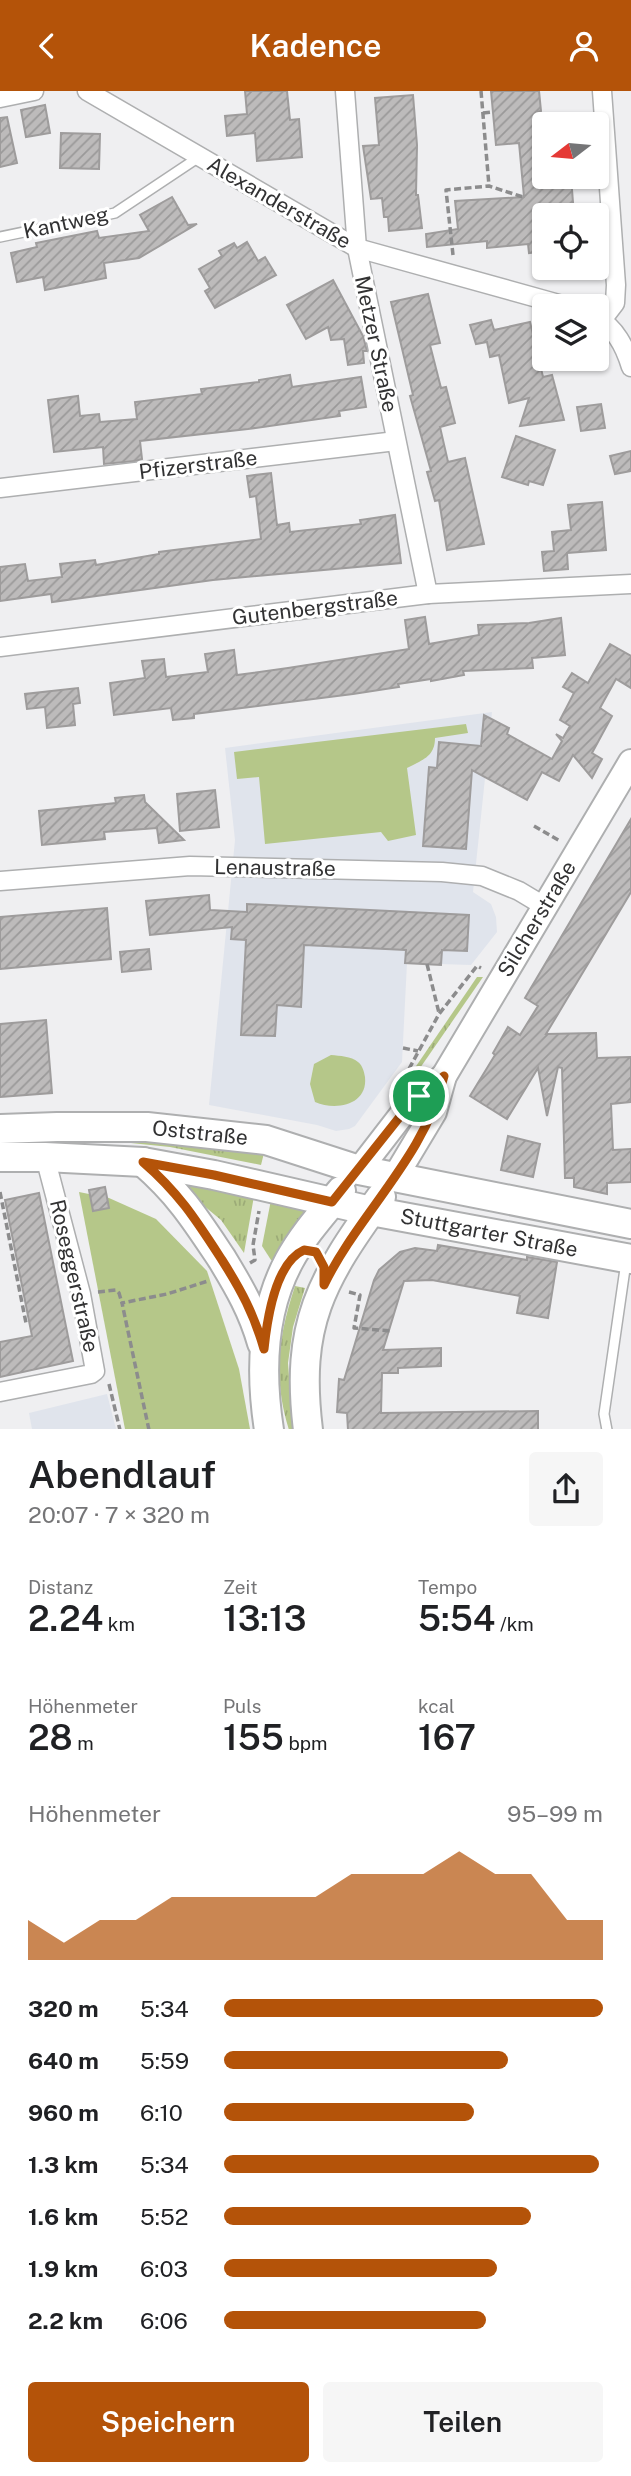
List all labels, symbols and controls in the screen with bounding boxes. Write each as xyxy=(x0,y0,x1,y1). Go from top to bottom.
icon: back xyxy=(28,27,66,65)
text: Kadence xyxy=(249,27,382,64)
icon: person xyxy=(565,27,603,65)
north arrow xyxy=(532,112,609,189)
map controls xyxy=(532,112,609,371)
street label: Alexanderstraße xyxy=(203,151,356,254)
street label: Kantweg xyxy=(21,201,111,244)
button: locate xyxy=(532,203,609,280)
street label: Metzer Straße xyxy=(350,273,403,414)
button: layers xyxy=(532,294,609,371)
street label: Pfizerstraße xyxy=(137,445,259,484)
street label: Gutenbergstraße xyxy=(231,585,399,630)
street label: Lenaustraße xyxy=(214,854,336,881)
street label: Silcherstraße xyxy=(492,856,581,981)
pin xyxy=(389,1066,449,1126)
icon: arrive xyxy=(400,1077,438,1115)
street label: Oststraße xyxy=(151,1115,249,1150)
street label: Roseggerstraße xyxy=(45,1197,104,1355)
street label: Stuttgarter Straße xyxy=(398,1203,580,1262)
text: Abendlauf xyxy=(28,1452,216,1497)
button: share xyxy=(529,1452,603,1526)
text: 20:07 · 7 × 320 m xyxy=(28,1501,210,1528)
text: Distanz xyxy=(28,1576,93,1598)
text: Zeit xyxy=(223,1576,258,1598)
text: Tempo xyxy=(418,1576,477,1598)
text: 2.24 xyxy=(28,1598,103,1639)
text: 13:13 xyxy=(223,1598,306,1639)
text: 5:54 xyxy=(418,1598,495,1639)
text: km xyxy=(103,1613,135,1635)
text: /km xyxy=(495,1613,534,1635)
text: Höhenmeter xyxy=(28,1695,138,1717)
text: Puls xyxy=(223,1695,261,1717)
text: kcal xyxy=(418,1695,455,1717)
text: 28 xyxy=(28,1717,73,1758)
text: 155 xyxy=(223,1717,284,1758)
text: 167 xyxy=(418,1717,476,1758)
text: m xyxy=(73,1732,94,1754)
text: bpm xyxy=(284,1732,327,1754)
text: Höhenmeter xyxy=(28,1800,161,1827)
text: 95–99 m xyxy=(507,1800,603,1827)
text: 320 m xyxy=(28,1995,99,2022)
text: 5:34 xyxy=(140,1995,189,2022)
text: 640 m xyxy=(28,2047,99,2074)
text: 5:59 xyxy=(140,2047,189,2074)
text: 960 m xyxy=(28,2099,99,2126)
text: 6:10 xyxy=(140,2099,183,2126)
text: 1.3 km xyxy=(28,2151,98,2178)
text: 5:34 xyxy=(140,2151,189,2178)
text: 1.6 km xyxy=(28,2203,98,2230)
text: 5:52 xyxy=(140,2203,188,2230)
text: 1.9 km xyxy=(28,2255,98,2282)
text: 6:03 xyxy=(140,2255,188,2282)
text: 2.2 km xyxy=(28,2307,103,2334)
text: 6:06 xyxy=(140,2307,188,2334)
button: Speichern xyxy=(28,2382,309,2462)
button: Teilen xyxy=(323,2382,603,2462)

